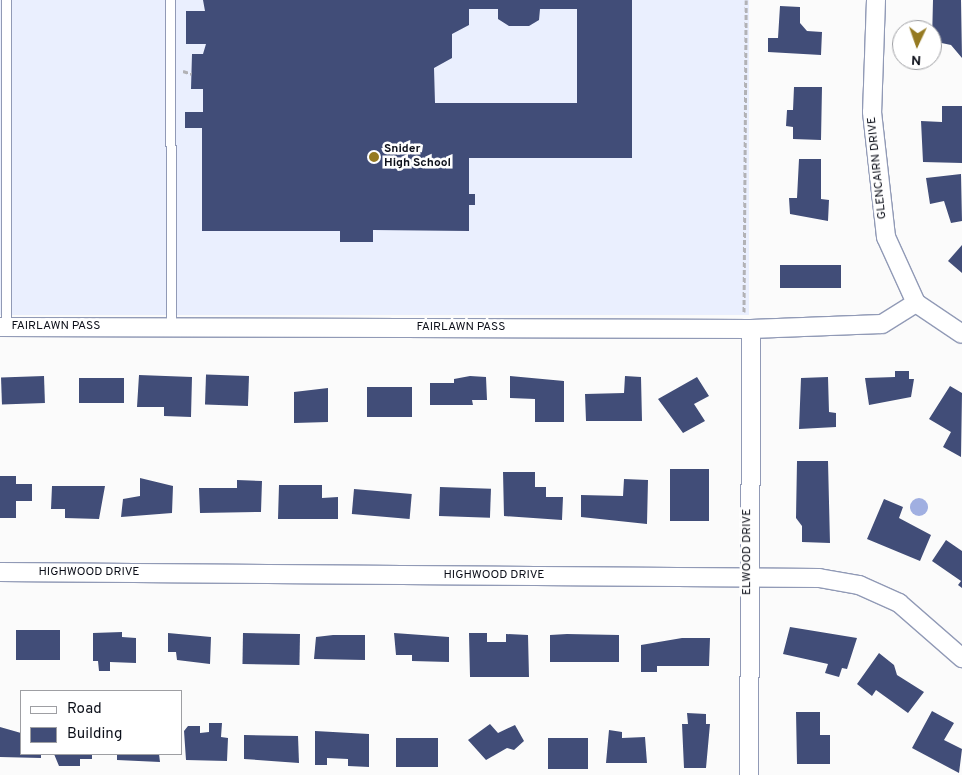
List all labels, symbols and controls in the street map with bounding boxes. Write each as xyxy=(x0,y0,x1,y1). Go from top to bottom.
north arrow xyxy=(892,20,942,70)
text: N xyxy=(911,51,922,68)
street label: GLENCAIRN DRIVE xyxy=(865,116,891,220)
place label: Snider High School xyxy=(384,143,451,171)
marker: Snider High School xyxy=(368,151,380,163)
street label: FAIRLAWN PASS xyxy=(12,320,100,334)
street label: FAIRLAWN PASS xyxy=(417,321,505,335)
street label: ELWOOD DRIVE xyxy=(741,509,755,595)
street label: HIGHWOOD DRIVE xyxy=(38,566,140,580)
street label: HIGHWOOD DRIVE xyxy=(443,569,545,583)
legend xyxy=(20,690,182,755)
text: Road xyxy=(67,700,102,719)
text: Building xyxy=(67,725,122,744)

